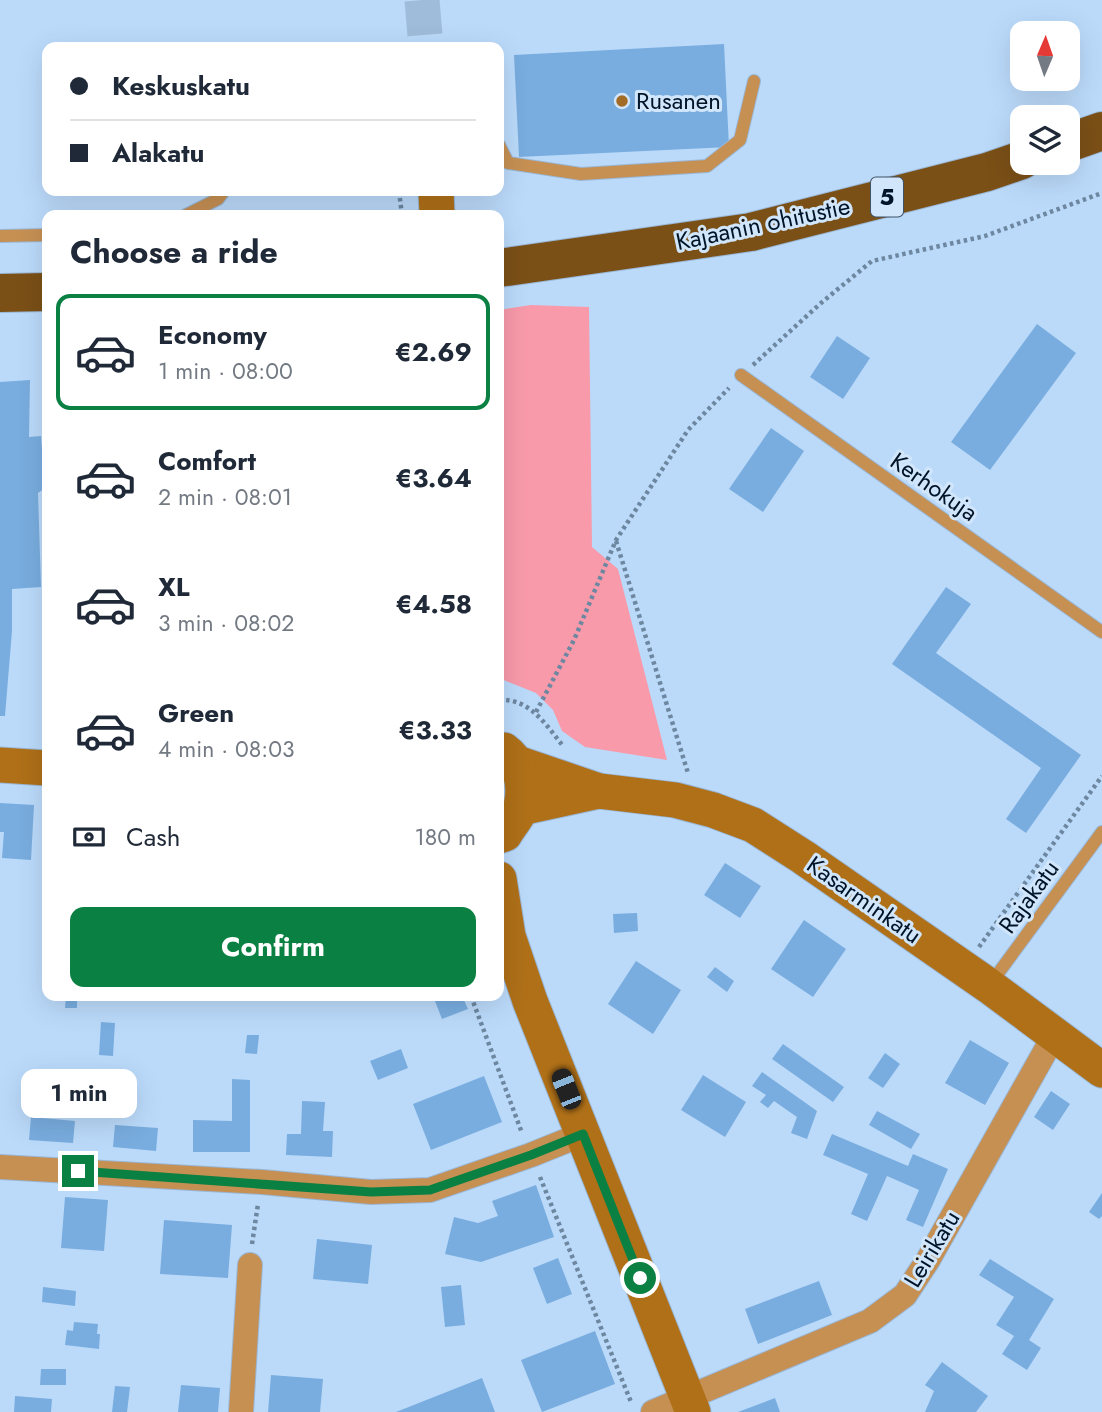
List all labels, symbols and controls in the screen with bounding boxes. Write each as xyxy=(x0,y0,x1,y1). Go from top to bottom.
north arrow xyxy=(1010,21,1080,91)
map controls xyxy=(1010,21,1080,175)
text: Keskuskatu xyxy=(112,67,250,105)
place label: Rusanen xyxy=(636,83,721,118)
marker: Rusanen xyxy=(614,93,630,109)
button: layers xyxy=(1010,105,1080,175)
text: Alakatu xyxy=(112,134,204,172)
road number: 5 xyxy=(871,178,903,216)
street label: Kajaanin ohitustie xyxy=(673,188,853,259)
text: Choose a ride xyxy=(70,229,278,275)
text: Economy xyxy=(158,316,267,354)
icon: car xyxy=(74,321,137,384)
text: €2.69 xyxy=(395,333,472,371)
text: 1 min · 08:00 xyxy=(158,354,293,388)
text: Comfort xyxy=(158,442,256,480)
street label: Kerhokuja xyxy=(883,444,985,529)
icon: car xyxy=(74,447,137,510)
text: €3.64 xyxy=(395,459,472,497)
text: 2 min · 08:01 xyxy=(158,480,292,514)
text: XL xyxy=(158,568,190,606)
icon: car xyxy=(74,573,137,636)
text: €4.58 xyxy=(395,585,472,623)
text: 3 min · 08:02 xyxy=(158,606,294,640)
text: Green xyxy=(158,694,234,732)
icon: car xyxy=(74,699,137,762)
text: €3.33 xyxy=(399,711,472,749)
text: 4 min · 08:03 xyxy=(158,732,295,766)
icon: cash xyxy=(70,818,108,856)
text: Cash xyxy=(126,818,180,856)
text: 180 m xyxy=(414,820,476,854)
street label: Kasarminkatu xyxy=(800,847,929,952)
street label: Rajakatu xyxy=(990,853,1067,941)
button: Confirm xyxy=(70,907,476,987)
car xyxy=(549,1066,584,1112)
callout: 1 min xyxy=(20,1070,136,1118)
text: 1 min xyxy=(50,1076,108,1110)
route end xyxy=(62,1155,94,1187)
street label: Leirikatu xyxy=(895,1204,968,1294)
route start xyxy=(624,1262,656,1294)

